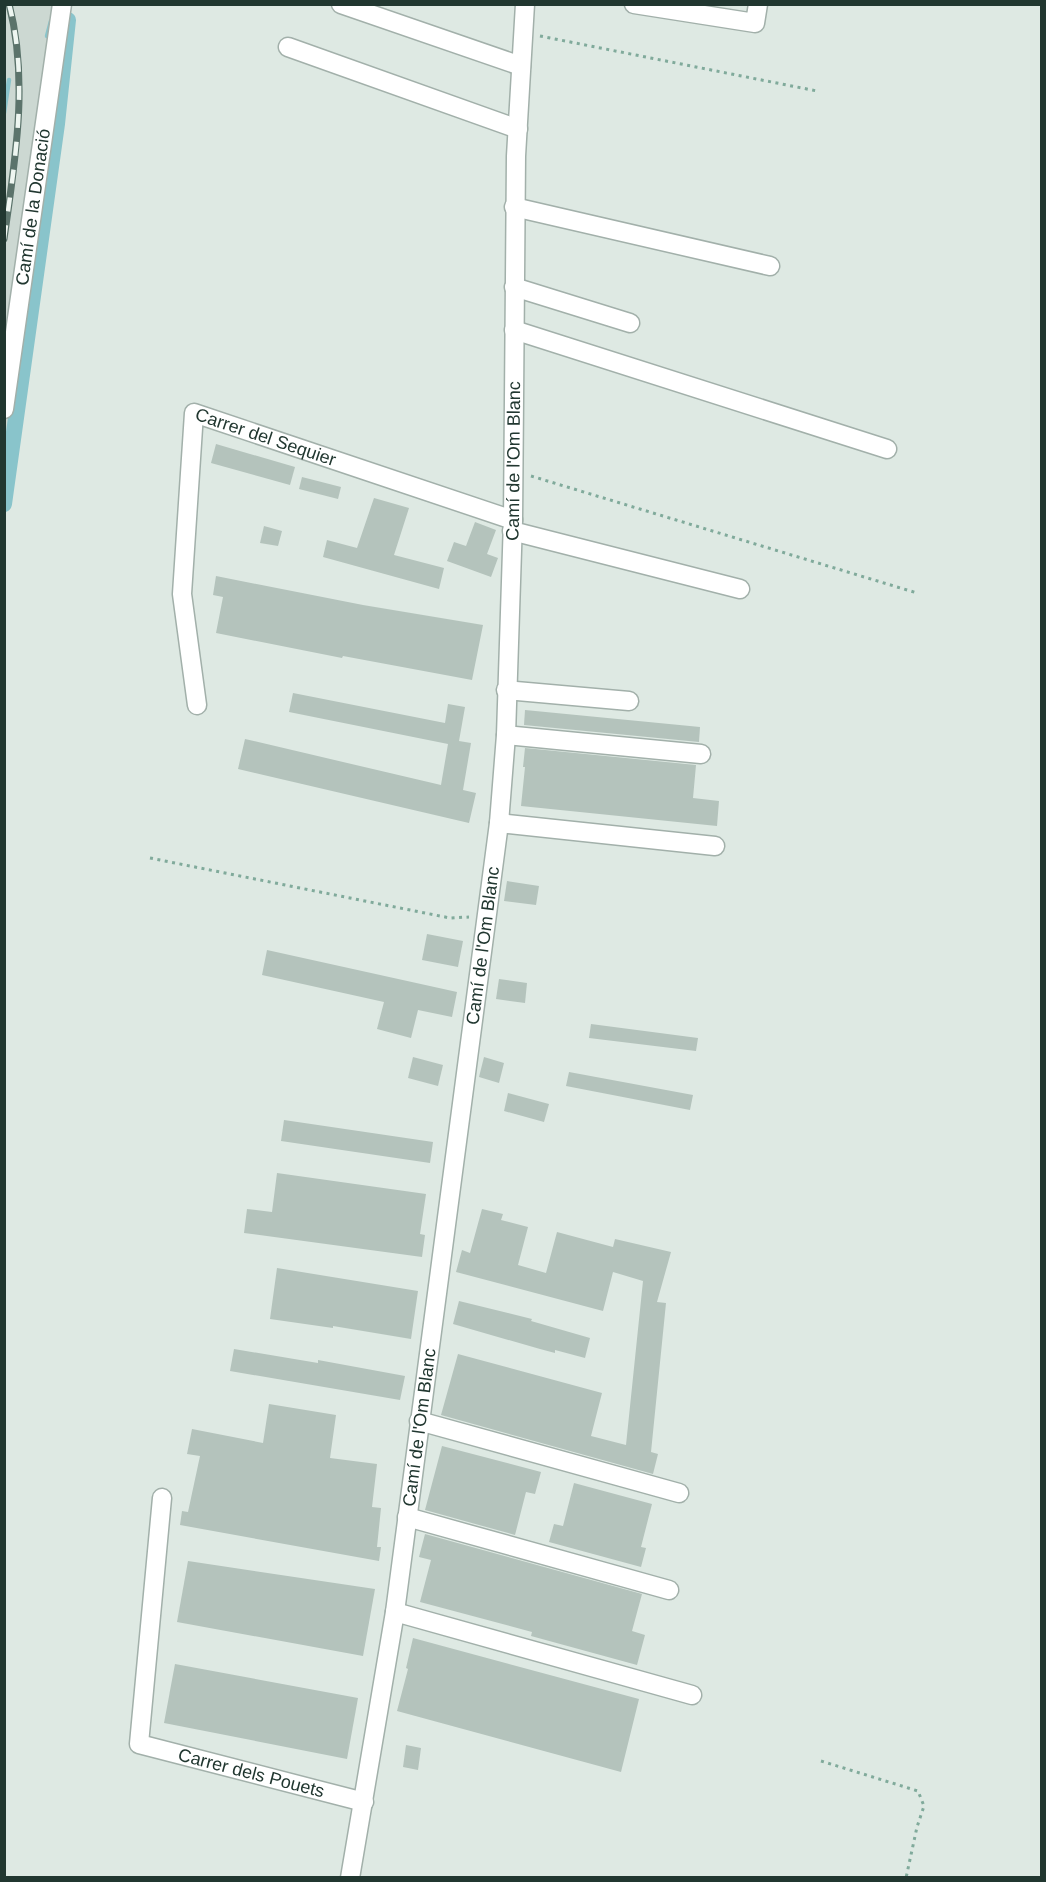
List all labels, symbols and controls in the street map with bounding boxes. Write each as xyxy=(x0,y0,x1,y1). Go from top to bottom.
street label: Camí de la Donació xyxy=(12,127,54,287)
street label: Camí de l'Om Blanc xyxy=(502,381,524,541)
street label: Carrer del Sequier xyxy=(193,404,339,470)
street label: Camí de l'Om Blanc xyxy=(463,865,503,1026)
street label: Camí de l'Om Blanc xyxy=(399,1347,440,1508)
street label: Carrer dels Pouets xyxy=(176,1745,326,1801)

